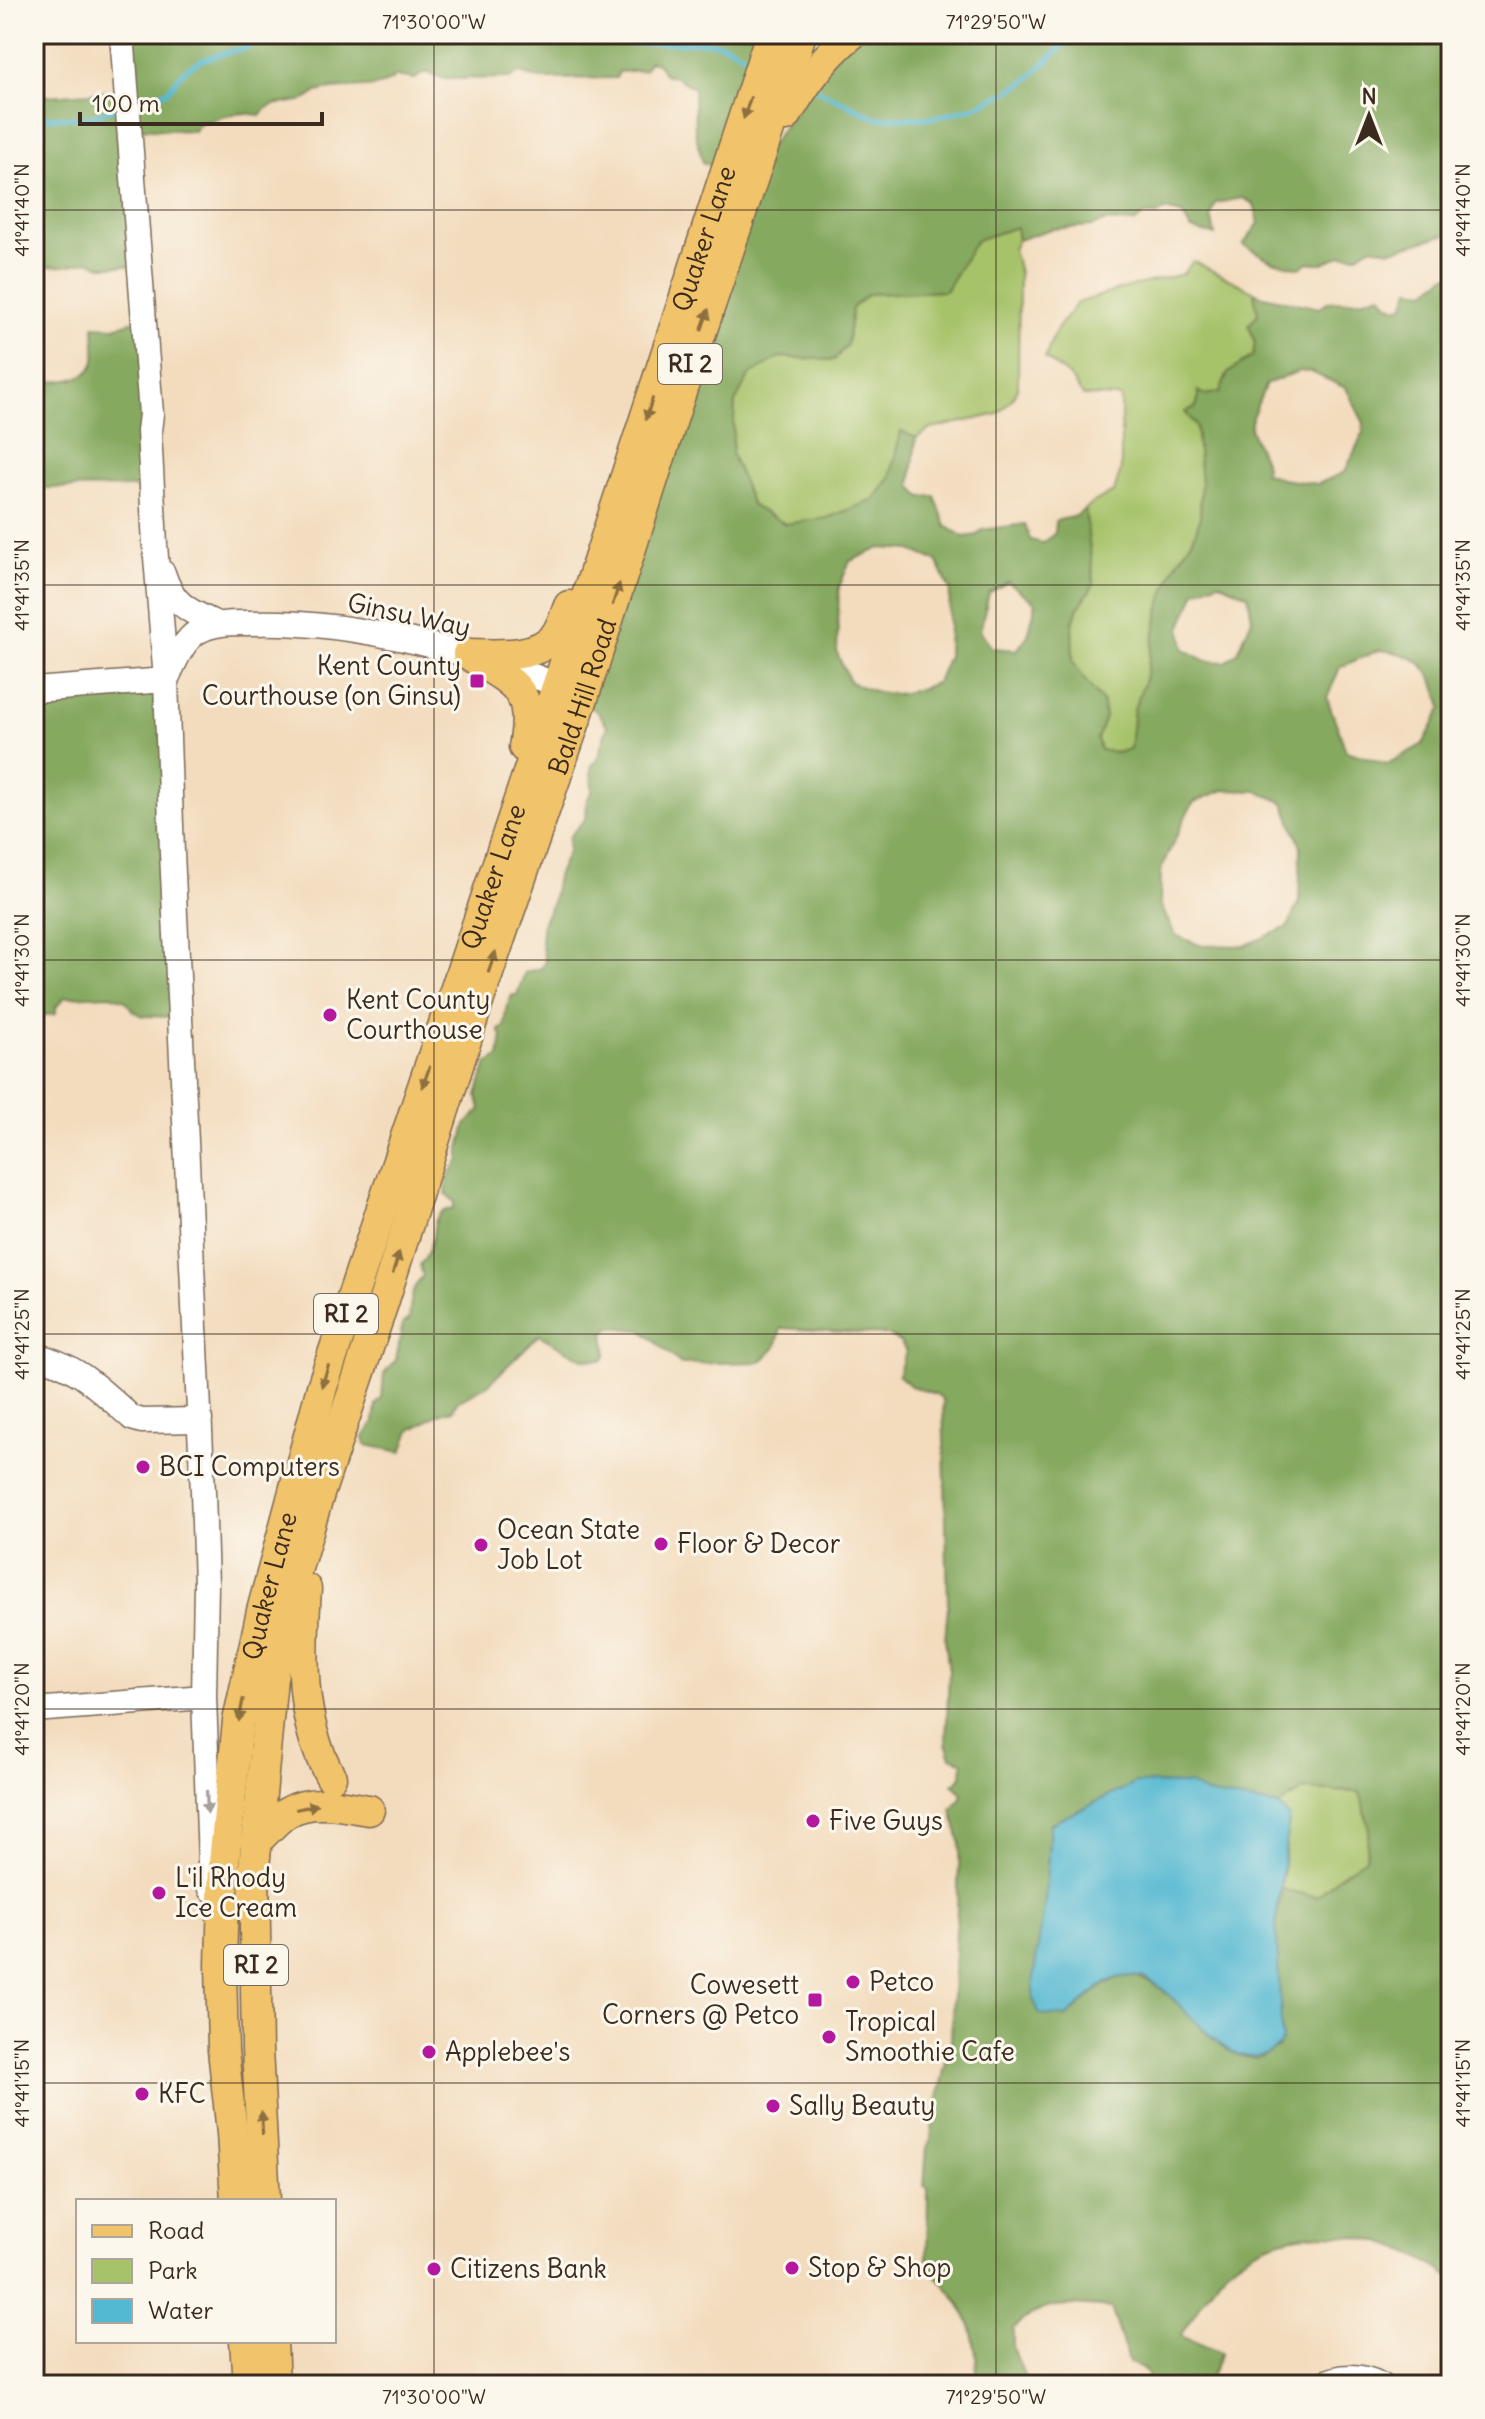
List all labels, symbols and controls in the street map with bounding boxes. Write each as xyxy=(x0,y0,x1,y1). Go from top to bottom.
text: 71°30'00"W xyxy=(382,9,486,34)
text: 71°29'50"W xyxy=(946,9,1046,34)
scale bar xyxy=(80,76,322,126)
north arrow xyxy=(1329,76,1409,156)
text: N xyxy=(1361,82,1377,110)
text: 100 m xyxy=(92,88,160,118)
one-way arrow xyxy=(740,96,752,120)
street label: Quaker Lane xyxy=(664,161,743,316)
text: 41°41'40"N xyxy=(9,163,34,257)
text: 41°41'40"N xyxy=(1450,163,1475,257)
one-way arrow xyxy=(700,308,712,332)
road number: RI 2 xyxy=(658,344,722,384)
one-way arrow xyxy=(642,397,654,421)
text: 41°41'35"N xyxy=(9,539,34,631)
text: 41°41'35"N xyxy=(1450,539,1475,631)
one-way arrow xyxy=(610,581,623,605)
street label: Ginsu Way xyxy=(344,585,474,644)
street label: Bald Hill Road xyxy=(541,614,623,779)
place label: Kent County Courthouse (on Ginsu) xyxy=(202,649,461,712)
marker: Kent County Courthouse (on Ginsu) xyxy=(468,672,486,690)
street label: Quaker Lane xyxy=(453,800,533,954)
text: 41°41'30"N xyxy=(9,913,34,1007)
text: 41°41'30"N xyxy=(1450,913,1475,1007)
one-way arrow xyxy=(486,950,498,974)
place label: Kent County Courthouse xyxy=(346,983,490,1046)
marker: Kent County Courthouse xyxy=(321,1006,339,1024)
one-way arrow xyxy=(419,1065,431,1089)
one-way arrow xyxy=(390,1251,403,1275)
text: 41°41'25"N xyxy=(9,1288,34,1380)
text: 41°41'25"N xyxy=(1450,1288,1475,1380)
road number: RI 2 xyxy=(314,1294,378,1334)
one-way arrow xyxy=(319,1365,331,1389)
place label: BCI Computers xyxy=(159,1450,340,1483)
marker: BCI Computers xyxy=(134,1458,152,1476)
street label: Quaker Lane xyxy=(235,1508,304,1663)
place label: Ocean State Job Lot xyxy=(497,1513,640,1576)
place label: Floor & Decor xyxy=(677,1527,841,1560)
marker: Floor & Decor xyxy=(652,1535,670,1553)
marker: Ocean State Job Lot xyxy=(472,1536,490,1554)
text: 41°41'20"N xyxy=(9,1662,34,1756)
text: 41°41'20"N xyxy=(1450,1662,1475,1756)
one-way arrow xyxy=(234,1697,247,1722)
one-way arrow xyxy=(201,1790,214,1815)
one-way arrow xyxy=(294,1801,319,1813)
place label: Five Guys xyxy=(829,1804,943,1837)
marker: Five Guys xyxy=(804,1812,822,1830)
place label: L'il Rhody Ice Cream xyxy=(175,1861,297,1924)
marker: L'il Rhody Ice Cream xyxy=(150,1884,168,1902)
road number: RI 2 xyxy=(224,1945,288,1985)
place label: Petco xyxy=(869,1965,934,1998)
place label: Cowesett Corners @ Petco xyxy=(602,1968,799,2031)
marker: Petco xyxy=(844,1973,862,1991)
marker: Cowesett Corners @ Petco xyxy=(806,1991,824,2009)
place label: Tropical Smoothie Cafe xyxy=(845,2005,1015,2068)
marker: Tropical Smoothie Cafe xyxy=(820,2028,838,2046)
place label: Applebee's xyxy=(445,2035,570,2068)
text: 41°41'15"N xyxy=(9,2039,34,2127)
text: 41°41'15"N xyxy=(1450,2039,1475,2127)
marker: Applebee's xyxy=(420,2043,438,2061)
place label: KFC xyxy=(158,2077,206,2110)
marker: KFC xyxy=(133,2085,151,2103)
place label: Sally Beauty xyxy=(789,2089,935,2122)
marker: Sally Beauty xyxy=(764,2097,782,2115)
one-way arrow xyxy=(255,2110,268,2135)
legend xyxy=(76,2199,336,2343)
text: Road xyxy=(148,2215,204,2245)
place label: Stop & Shop xyxy=(808,2251,951,2284)
place label: Citizens Bank xyxy=(450,2252,607,2285)
text: Park xyxy=(148,2255,198,2285)
marker: Stop & Shop xyxy=(783,2259,801,2277)
marker: Citizens Bank xyxy=(425,2260,443,2278)
text: Water xyxy=(148,2295,213,2325)
text: 71°30'00"W xyxy=(382,2384,486,2409)
text: 71°29'50"W xyxy=(946,2384,1046,2409)

